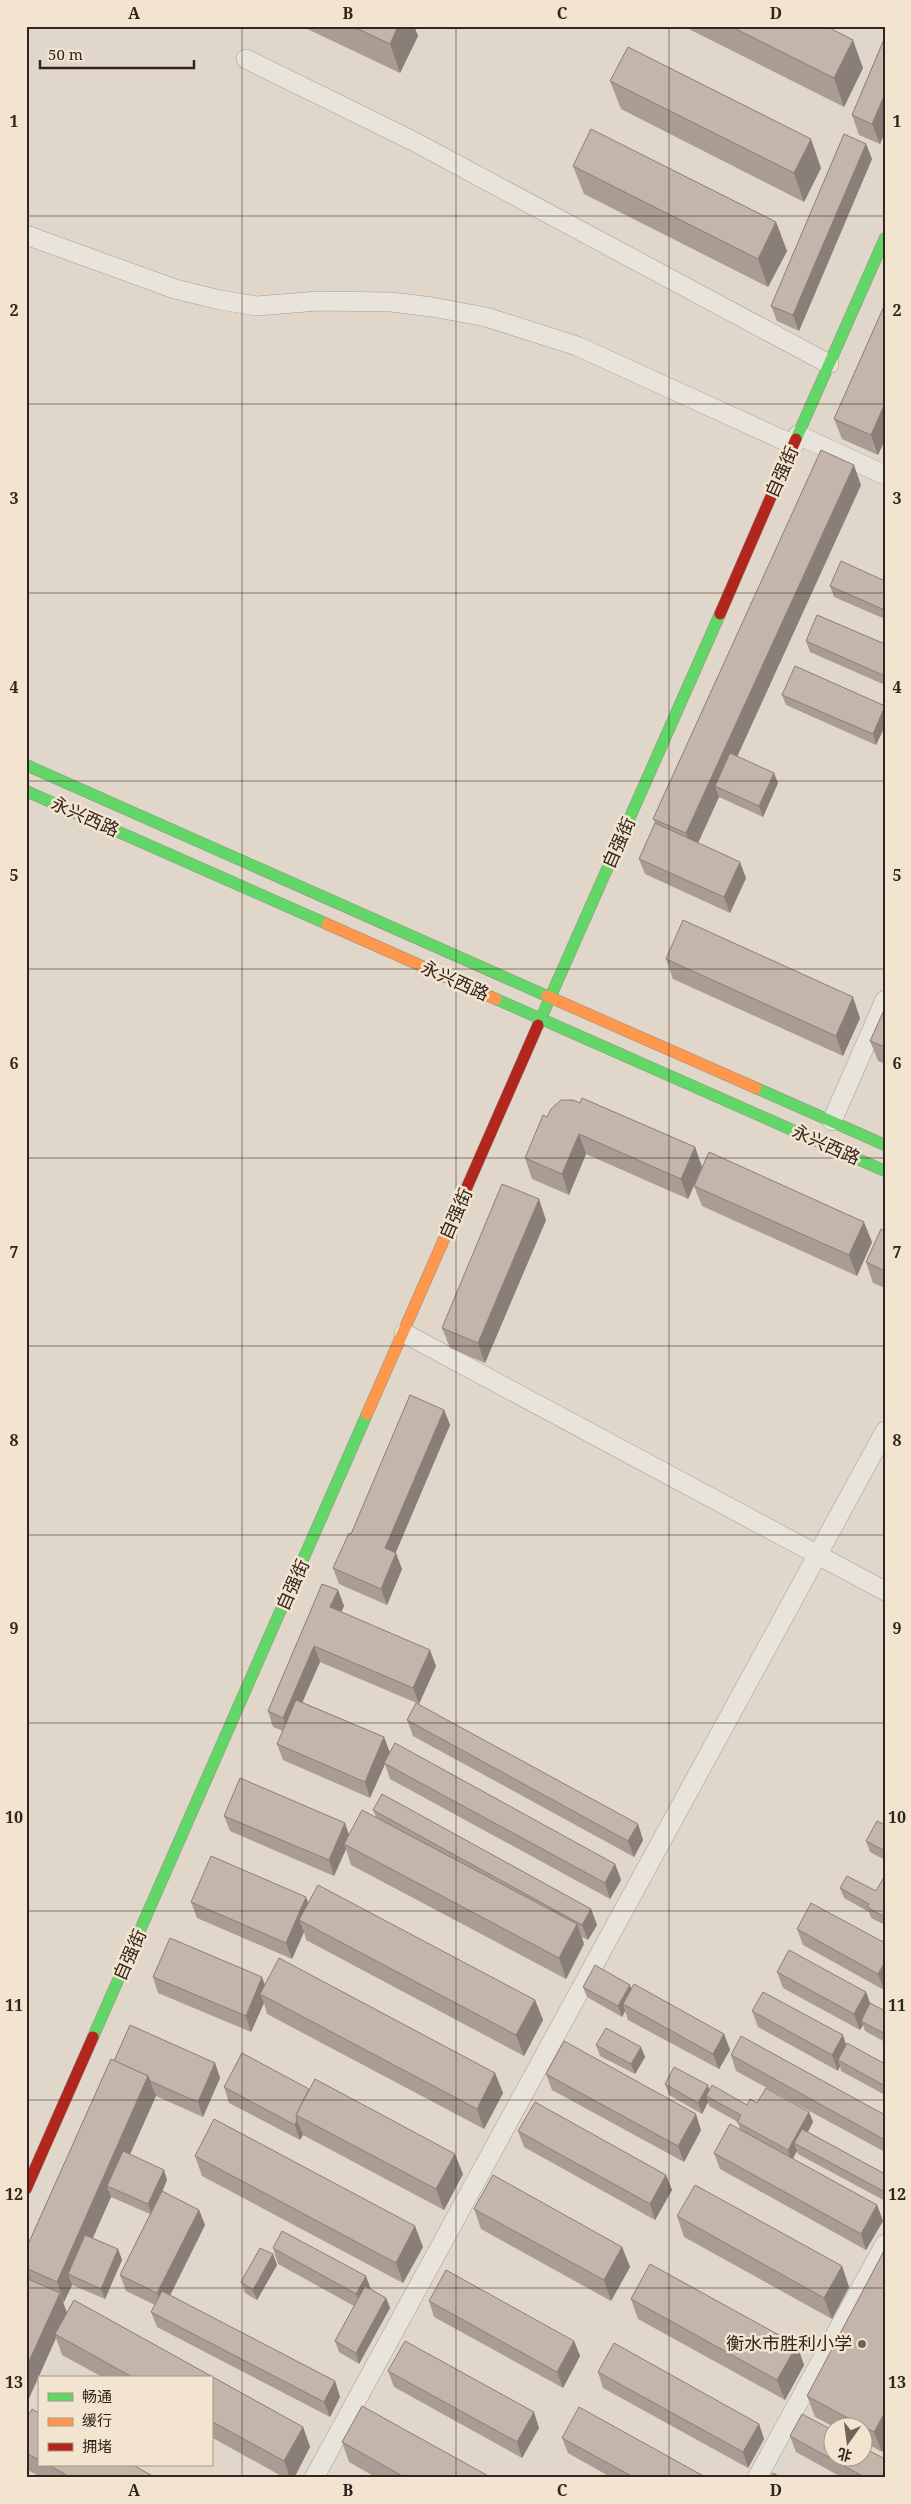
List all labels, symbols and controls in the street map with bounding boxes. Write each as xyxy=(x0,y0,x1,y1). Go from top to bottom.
text: A xyxy=(128,2,141,24)
text: B xyxy=(343,2,354,24)
text: C xyxy=(557,2,568,24)
text: D xyxy=(770,2,782,24)
scale bar xyxy=(40,38,194,70)
text: 50 m xyxy=(48,44,83,64)
text: 1 xyxy=(9,110,19,132)
text: 1 xyxy=(892,110,902,132)
text: 2 xyxy=(9,299,19,321)
text: 2 xyxy=(892,299,902,321)
street label: 自强街 xyxy=(759,442,803,501)
text: 3 xyxy=(9,487,19,509)
text: 3 xyxy=(892,487,902,509)
text: 4 xyxy=(9,676,19,698)
text: 4 xyxy=(892,676,902,698)
street label: 永兴西路 xyxy=(48,790,123,842)
street label: 自强街 xyxy=(596,813,640,872)
text: 5 xyxy=(9,864,19,886)
text: 5 xyxy=(892,864,902,886)
street label: 永兴西路 xyxy=(418,954,493,1006)
text: 6 xyxy=(9,1052,19,1074)
text: 6 xyxy=(892,1052,902,1074)
street label: 永兴西路 xyxy=(789,1118,864,1170)
street label: 自强街 xyxy=(433,1184,477,1243)
text: 7 xyxy=(9,1241,19,1263)
text: 7 xyxy=(892,1241,902,1263)
text: 8 xyxy=(9,1429,19,1451)
text: 8 xyxy=(892,1429,902,1451)
street label: 自强街 xyxy=(270,1555,314,1614)
text: 9 xyxy=(9,1617,19,1639)
text: 9 xyxy=(892,1617,902,1639)
text: 10 xyxy=(5,1806,23,1828)
text: 10 xyxy=(888,1806,906,1828)
street label: 自强街 xyxy=(107,1925,151,1984)
text: 11 xyxy=(5,1994,23,2016)
text: 11 xyxy=(888,1994,906,2016)
text: 12 xyxy=(5,2183,23,2205)
text: 12 xyxy=(888,2183,906,2205)
place label: 衡水市胜利小学 xyxy=(726,2331,852,2355)
marker: 衡水市胜利小学 xyxy=(856,2338,868,2350)
text: 13 xyxy=(5,2371,23,2393)
text: 13 xyxy=(888,2371,906,2393)
legend xyxy=(38,2376,212,2466)
text: 畅通 xyxy=(82,2386,112,2406)
text: 缓行 xyxy=(82,2410,112,2430)
north arrow xyxy=(824,2416,874,2466)
text: 拥堵 xyxy=(82,2436,112,2456)
text: 北 xyxy=(836,2444,854,2466)
text: A xyxy=(128,2479,141,2501)
text: B xyxy=(343,2479,354,2501)
text: C xyxy=(557,2479,568,2501)
text: D xyxy=(770,2479,782,2501)

